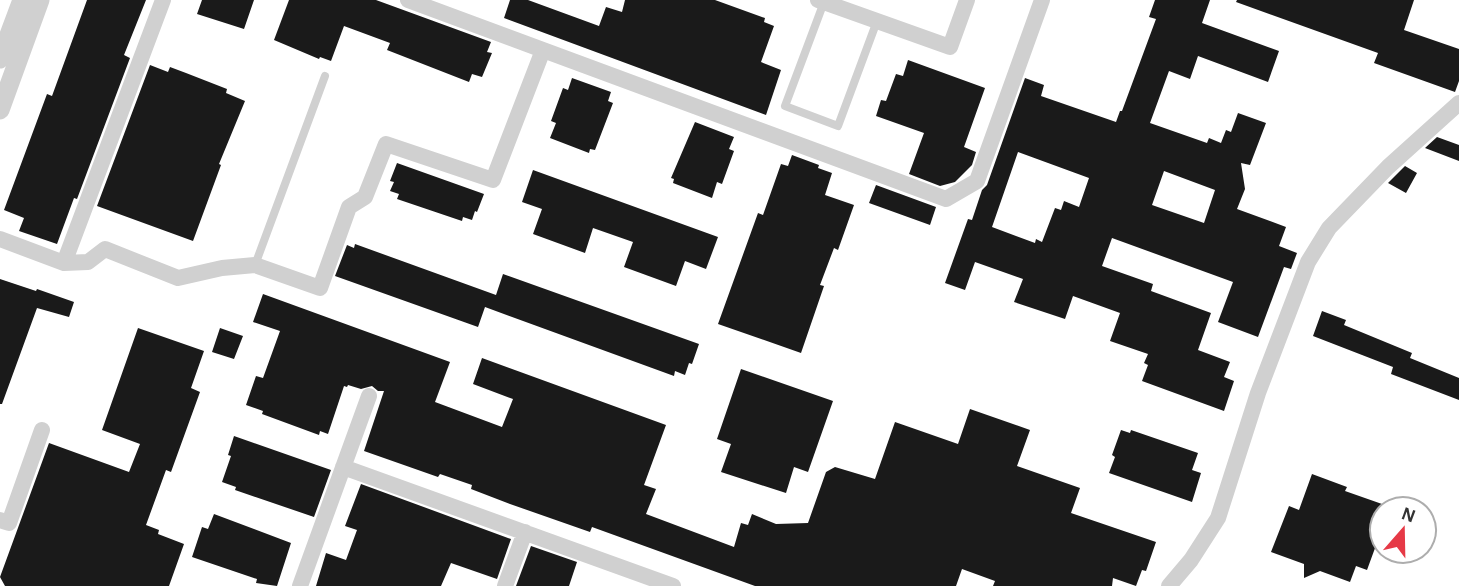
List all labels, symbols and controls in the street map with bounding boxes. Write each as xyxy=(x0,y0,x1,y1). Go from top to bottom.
north arrow xyxy=(1368,495,1438,565)
text: N xyxy=(1399,504,1418,527)

